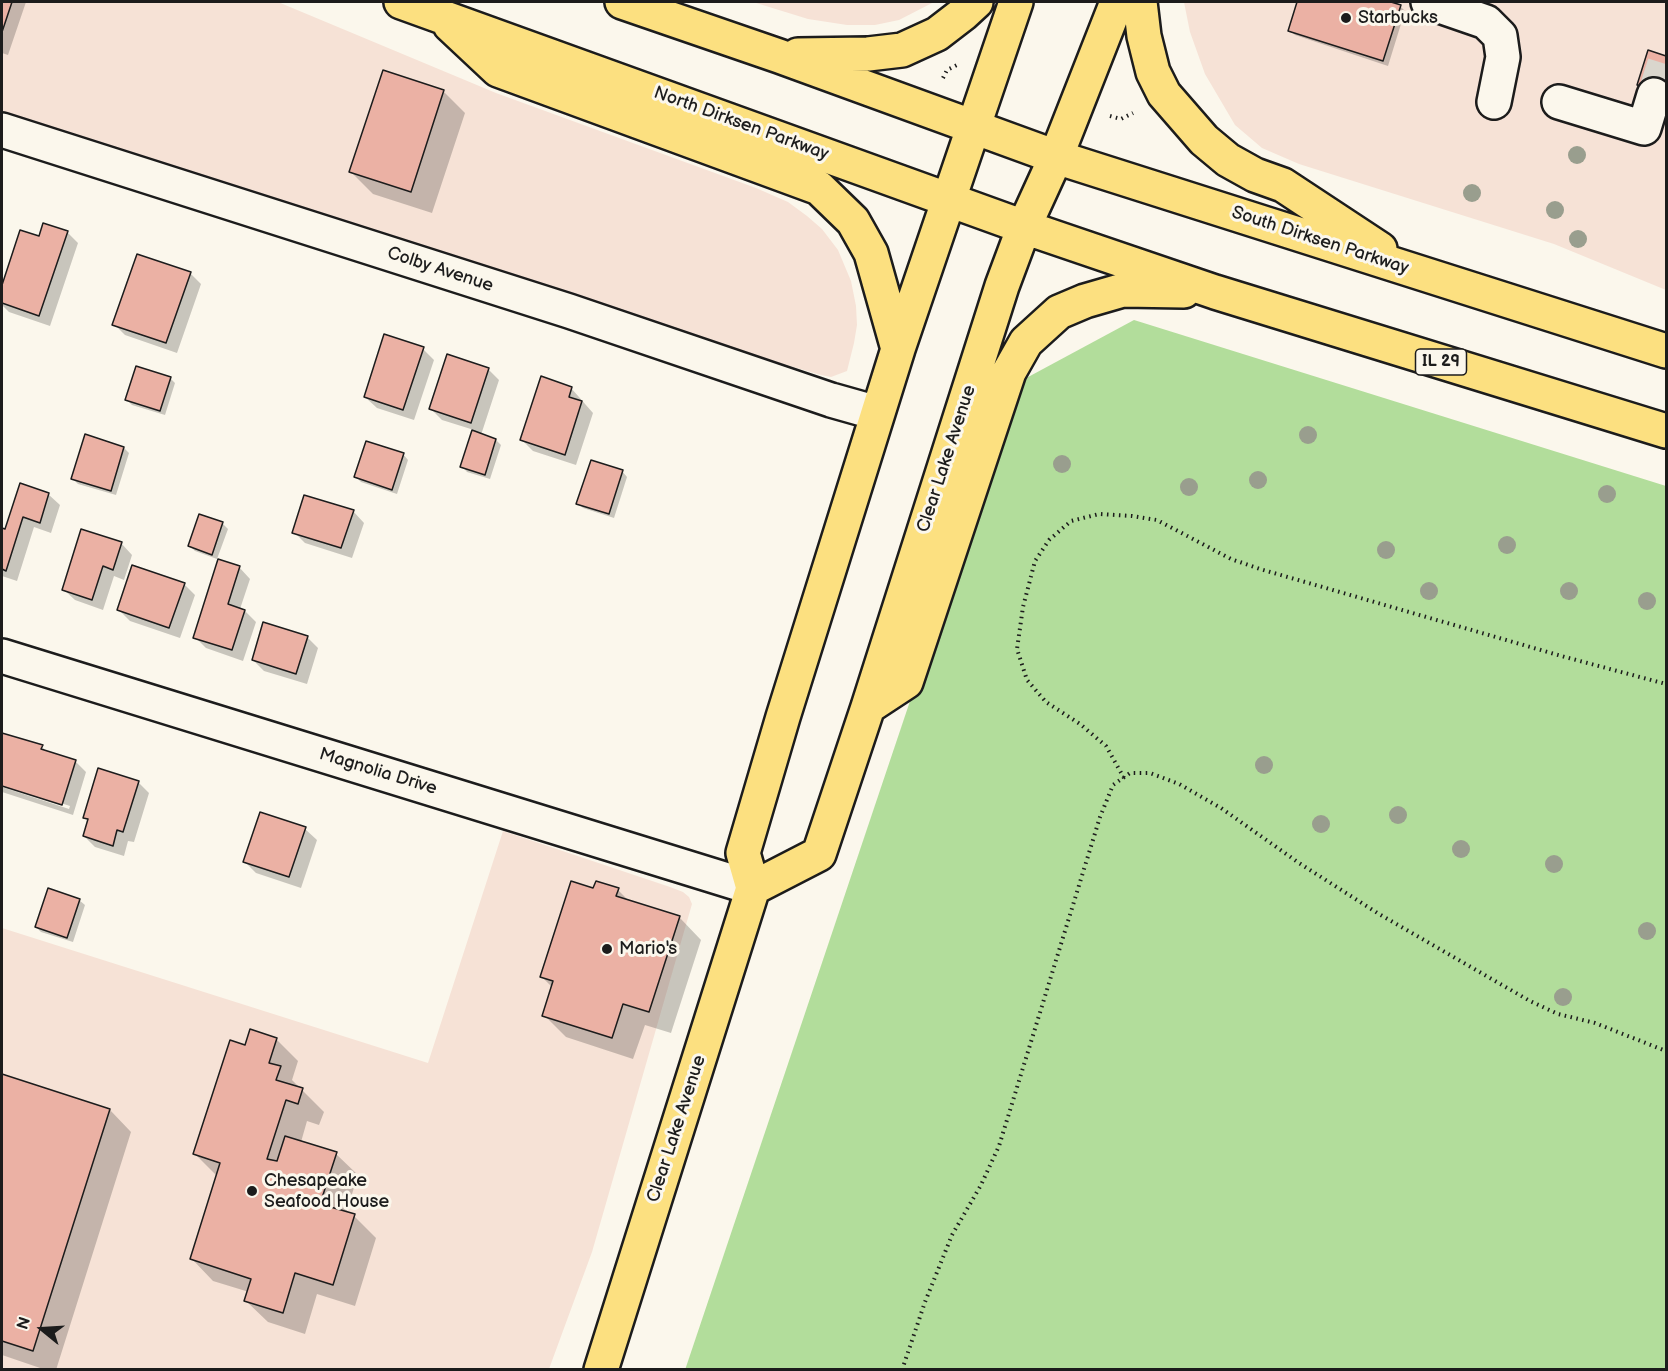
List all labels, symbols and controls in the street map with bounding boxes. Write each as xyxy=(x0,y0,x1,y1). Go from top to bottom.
place label: Starbucks xyxy=(1358,7,1438,29)
marker: Starbucks xyxy=(1339,11,1353,25)
street label: North Dirksen Parkway xyxy=(651,82,831,166)
street label: South Dirksen Parkway xyxy=(1229,202,1411,280)
street label: Colby Avenue xyxy=(384,243,496,297)
road number: IL 29 xyxy=(1416,349,1466,375)
street label: Clear Lake Avenue xyxy=(913,383,981,535)
street label: Magnolia Drive xyxy=(316,744,440,800)
place label: Mario's xyxy=(619,938,677,960)
marker: Mario's xyxy=(600,942,614,956)
street label: Clear Lake Avenue xyxy=(643,1053,711,1205)
place label: Chesapeake Seafood House xyxy=(264,1170,389,1212)
marker: Chesapeake Seafood House xyxy=(245,1184,259,1198)
north arrow xyxy=(12,1299,72,1359)
text: N xyxy=(14,1315,35,1332)

